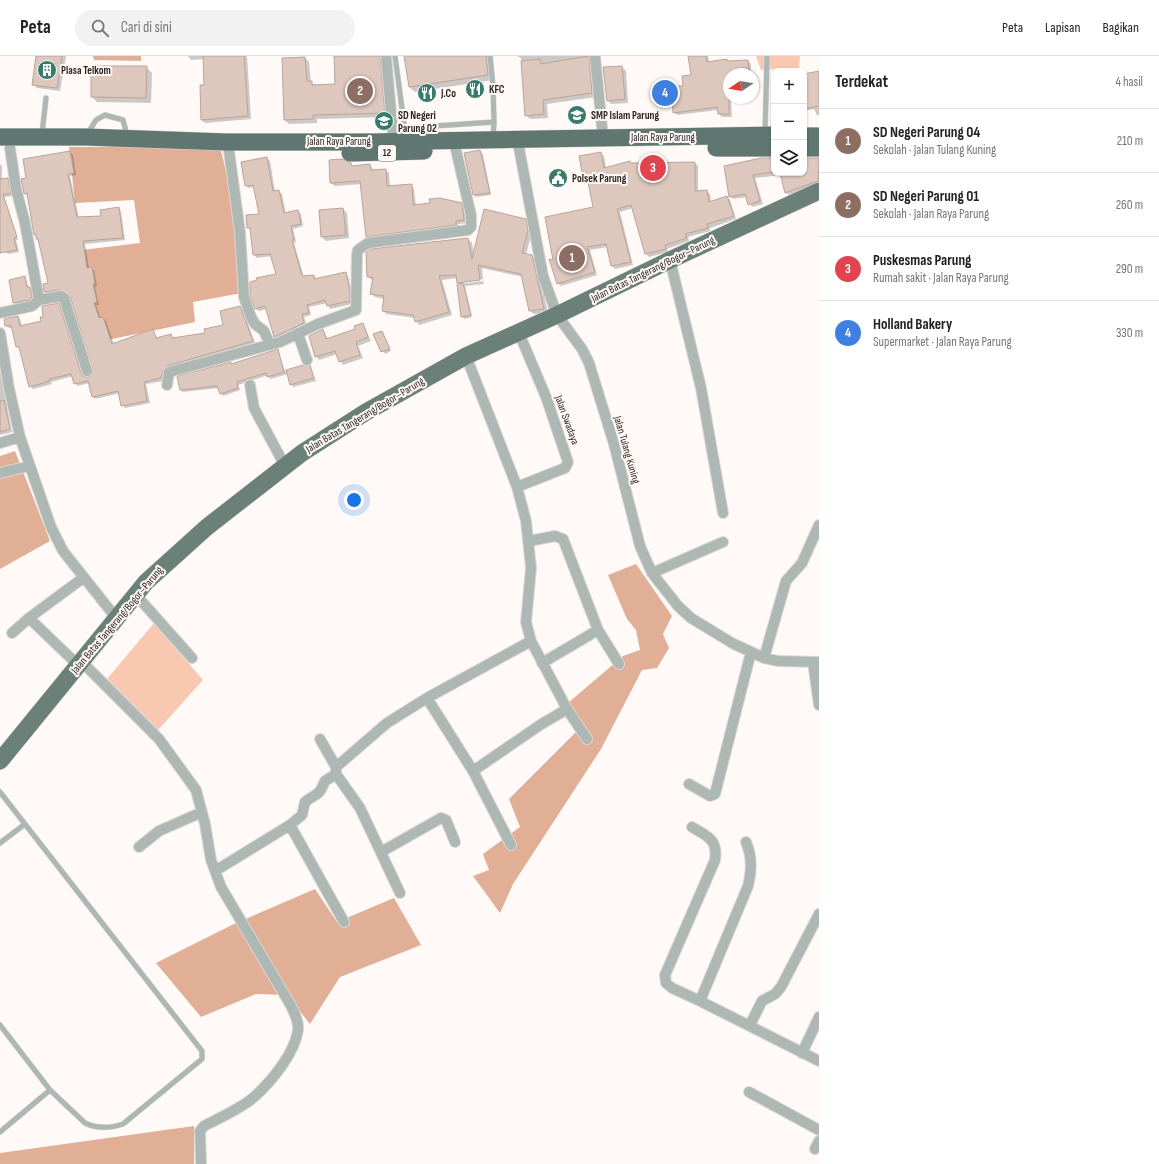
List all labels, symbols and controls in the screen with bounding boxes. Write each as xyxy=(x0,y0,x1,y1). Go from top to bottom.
search box xyxy=(75,10,355,46)
text: Peta xyxy=(20,16,51,39)
icon: search xyxy=(89,17,111,39)
text: Cari di sini xyxy=(121,18,172,37)
text: Peta xyxy=(1002,19,1023,36)
text: Lapisan xyxy=(1045,19,1080,36)
text: Bagikan xyxy=(1102,19,1139,36)
building icon: Plasa Telkom xyxy=(36,59,58,81)
place label: Plasa Telkom xyxy=(61,64,111,77)
north arrow xyxy=(723,68,759,104)
map controls xyxy=(771,68,807,176)
button: + xyxy=(771,68,807,104)
text: Terdekat xyxy=(835,72,888,92)
text: 4 hasil xyxy=(1115,74,1143,90)
pin: 2 xyxy=(347,76,373,106)
restaurant icon: KFC xyxy=(464,78,486,100)
pin: 4 xyxy=(652,78,678,108)
restaurant icon: J.Co xyxy=(416,82,438,104)
place label: KFC xyxy=(489,83,505,96)
place label: J.Co xyxy=(440,87,456,100)
school or university icon: SMP Islam Parung xyxy=(566,104,588,126)
button: − xyxy=(771,104,807,140)
place label: SD Negeri Parung 02 xyxy=(398,109,437,135)
place label: SMP Islam Parung xyxy=(591,109,659,122)
school or university icon: SD Negeri Parung 02 xyxy=(373,110,395,132)
text: SD Negeri Parung 04 xyxy=(873,123,980,142)
street label: Jalan Raya Parung xyxy=(630,131,696,144)
text: 1 xyxy=(845,133,851,149)
text: 210 m xyxy=(1117,133,1143,149)
street label: Jalan Raya Parung xyxy=(306,135,372,148)
button: layers xyxy=(771,140,807,176)
text: Sekolah · Jalan Tulang Kuning xyxy=(873,142,996,158)
road number: 12 xyxy=(378,145,396,161)
pin: 3 xyxy=(640,153,666,183)
public building icon: Polsek Parung xyxy=(547,167,569,189)
place label: Polsek Parung xyxy=(572,172,627,185)
text: SD Negeri Parung 01 xyxy=(873,187,979,206)
text: 2 xyxy=(845,197,851,213)
text: 260 m xyxy=(1116,197,1143,213)
text: Sekolah · Jalan Raya Parung xyxy=(873,206,989,222)
street label: Jalan Batas Tangerang/Bogor–Parung xyxy=(588,233,717,305)
pin: 1 xyxy=(559,243,585,273)
text: Puskesmas Parung xyxy=(873,251,971,270)
text: 3 xyxy=(845,261,851,277)
text: 290 m xyxy=(1116,261,1143,277)
text: Rumah sakit · Jalan Raya Parung xyxy=(873,270,1009,286)
text: Holland Bakery xyxy=(873,315,952,334)
text: 4 xyxy=(845,325,851,341)
text: 330 m xyxy=(1116,325,1143,341)
text: Supermarket · Jalan Raya Parung xyxy=(873,334,1012,350)
street label: Jalan Batas Tangerang/Bogor–Parung xyxy=(303,374,427,456)
street label: Jalan Swadaya xyxy=(552,393,582,446)
street label: Jalan Tulang Kuning xyxy=(611,414,643,486)
your location xyxy=(344,490,364,510)
street label: Jalan Batas Tangerang/Bogor–Parung xyxy=(68,563,166,677)

